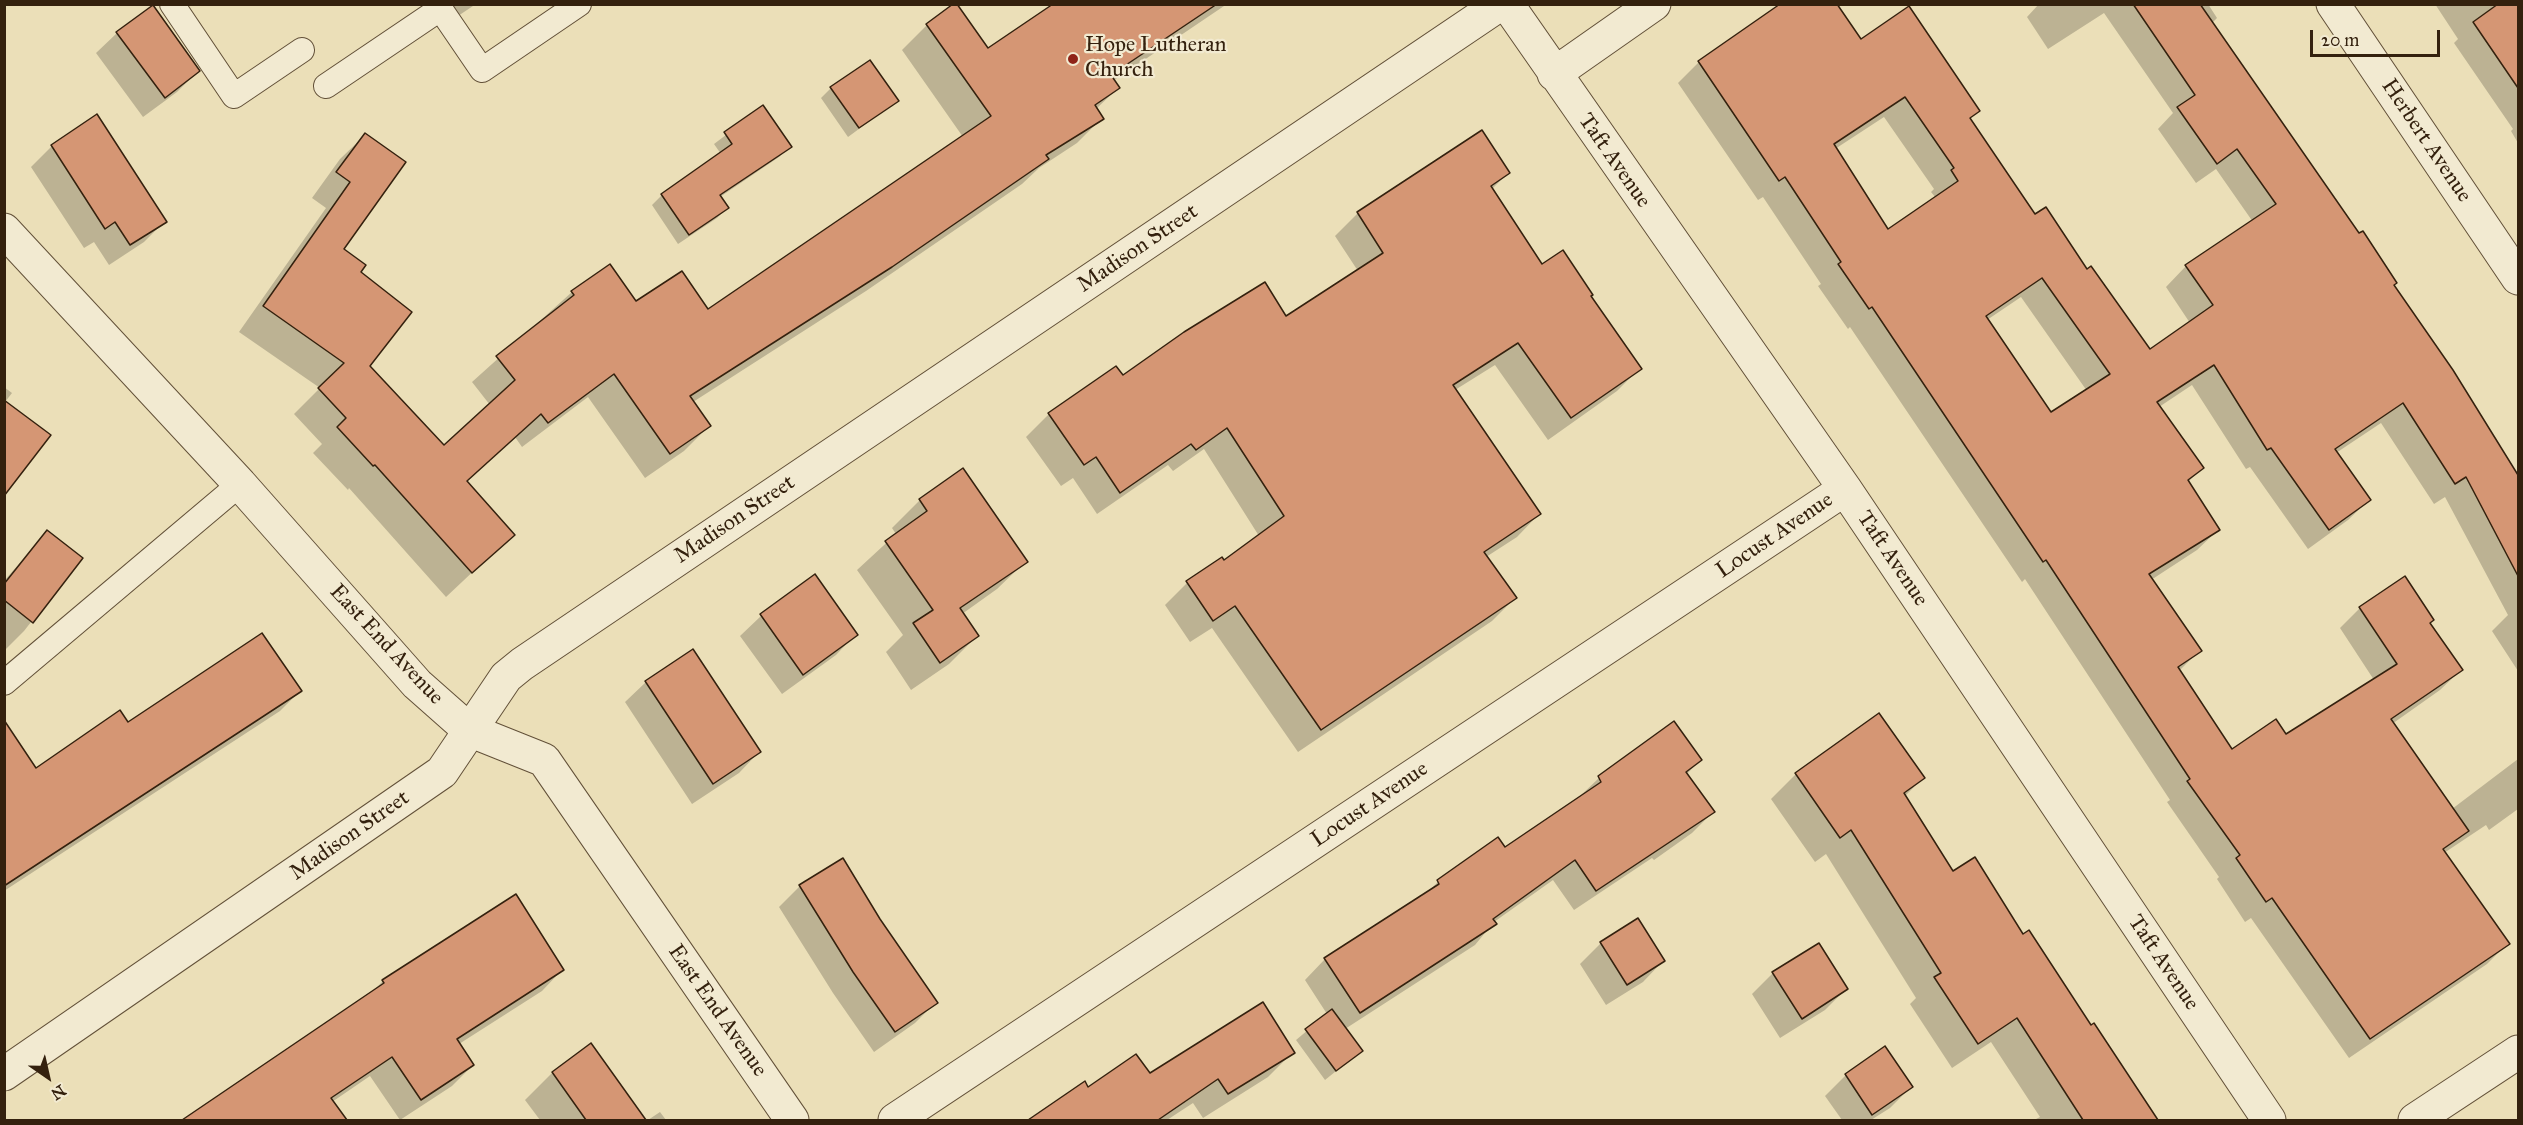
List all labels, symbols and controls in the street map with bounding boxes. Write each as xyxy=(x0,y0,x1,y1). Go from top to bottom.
scale bar xyxy=(2313,18,2444,56)
text: 20 m xyxy=(2321,29,2359,51)
place label: Hope Lutheran Church xyxy=(1085,33,1226,84)
marker: Hope Lutheran Church xyxy=(1066,52,1080,66)
street label: Herbert Avenue xyxy=(2375,74,2477,208)
street label: Taft Avenue xyxy=(1572,109,1656,213)
street label: Madison Street xyxy=(1073,199,1203,299)
street label: Madison Street xyxy=(670,470,800,570)
street label: Locust Avenue xyxy=(1712,487,1838,585)
street label: Taft Avenue xyxy=(1851,506,1933,612)
street label: East End Avenue xyxy=(323,579,449,711)
street label: Locust Avenue xyxy=(1307,756,1433,854)
street label: Madison Street xyxy=(285,785,415,887)
street label: Taft Avenue xyxy=(2122,910,2204,1016)
street label: East End Avenue xyxy=(662,940,772,1082)
north arrow xyxy=(18,1047,78,1107)
text: N xyxy=(47,1081,69,1104)

